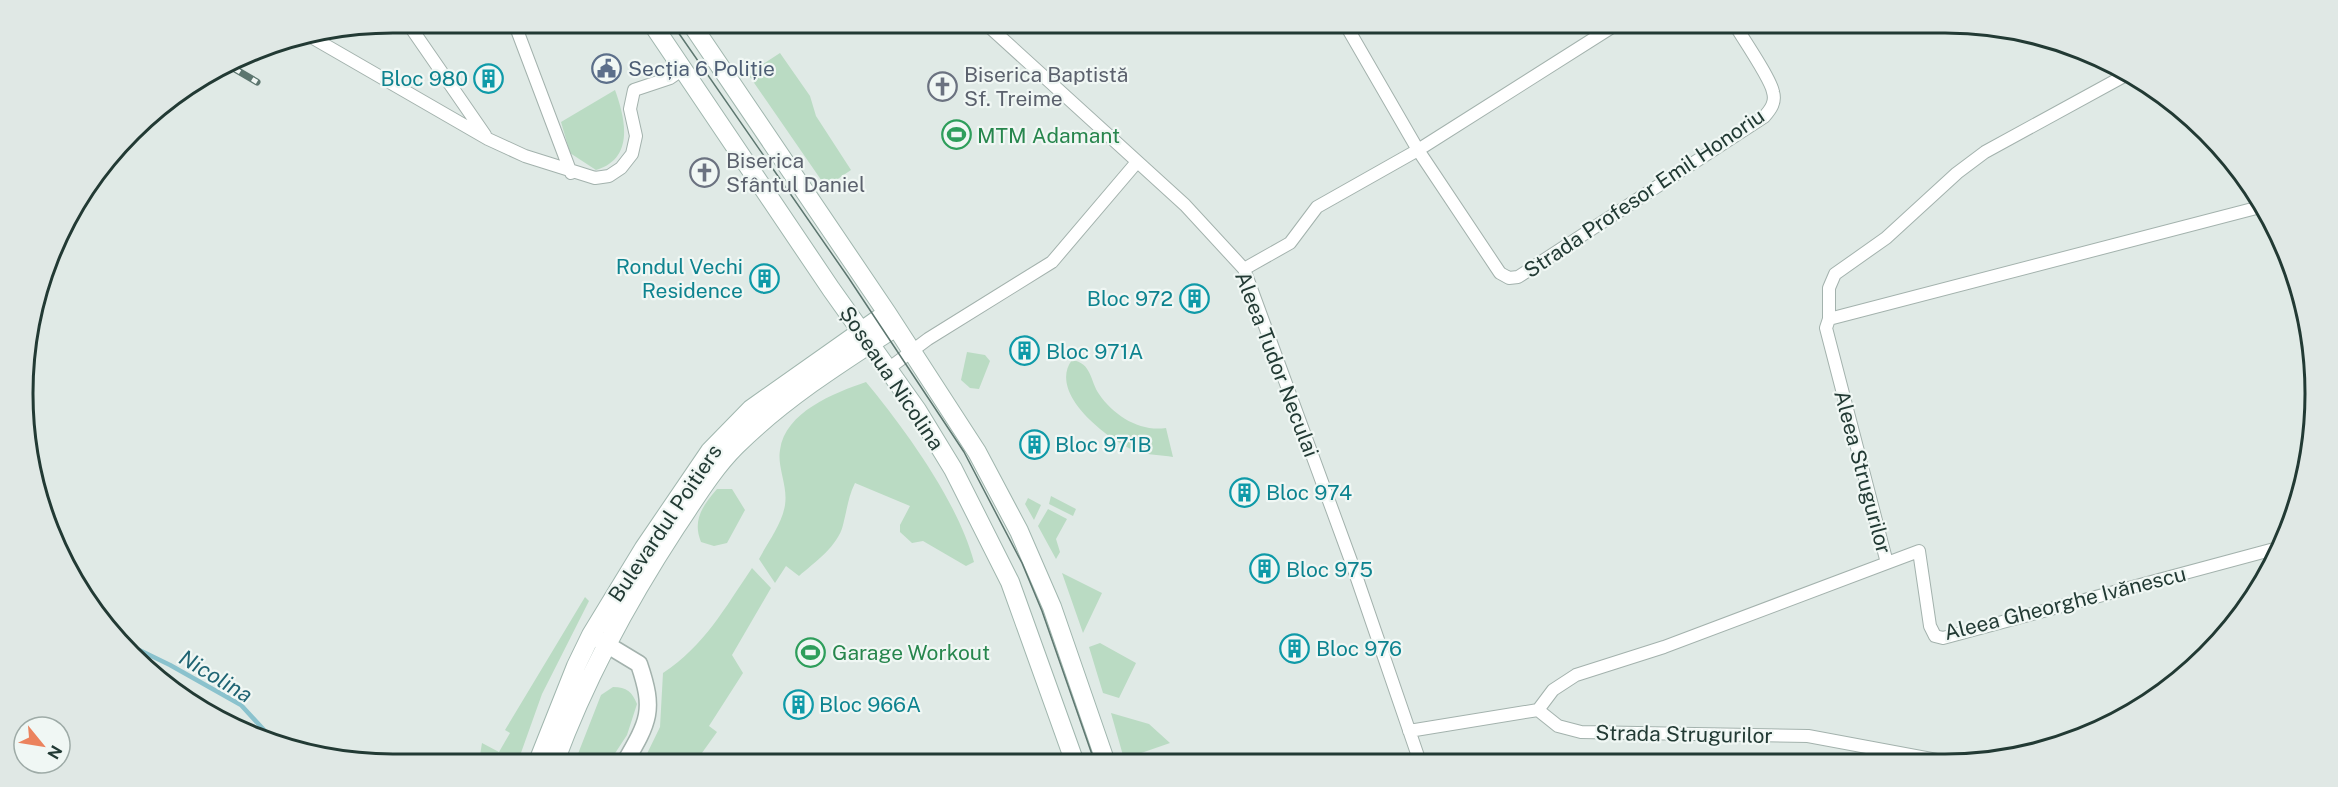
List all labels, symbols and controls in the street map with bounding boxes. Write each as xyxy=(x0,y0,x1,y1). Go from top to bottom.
public building icon: Secția 6 Poliție xyxy=(591,52,623,84)
place label: Secția 6 Poliție xyxy=(628,56,775,81)
building icon: Bloc 980 xyxy=(473,62,505,94)
place label: Biserica Baptistă Sf. Treime xyxy=(964,62,1128,111)
place label: Bloc 980 xyxy=(381,66,468,91)
church icon: Biserica Baptistă Sf. Treime xyxy=(927,70,959,102)
street label: Strada Profesor Emil Honoriu xyxy=(1519,103,1769,283)
sports icon: MTM Adamant xyxy=(940,119,972,151)
place label: MTM Adamant xyxy=(977,123,1120,148)
place label: Biserica Sfântul Daniel xyxy=(726,148,865,197)
church icon: Biserica Sfântul Daniel xyxy=(689,156,721,188)
place label: Rondul Vechi Residence xyxy=(616,254,743,303)
building icon: Rondul Vechi Residence xyxy=(748,262,780,294)
street label: Aleea Tudor Neculai xyxy=(1230,268,1324,460)
building icon: Bloc 972 xyxy=(1178,282,1210,314)
place label: Bloc 972 xyxy=(1087,286,1173,311)
street label: Șoseaua Nicolina xyxy=(835,301,949,455)
building icon: Bloc 971A xyxy=(1009,335,1041,367)
place label: Bloc 971A xyxy=(1046,339,1143,364)
street label: Aleea Strugurilor xyxy=(1829,388,1897,556)
building icon: Bloc 971B xyxy=(1018,428,1050,460)
place label: Bloc 971B xyxy=(1055,432,1152,457)
street label: Bulevardul Poitiers xyxy=(603,440,727,606)
building icon: Bloc 974 xyxy=(1229,476,1261,508)
place label: Bloc 974 xyxy=(1266,480,1352,505)
building icon: Bloc 975 xyxy=(1249,553,1281,585)
place label: Bloc 975 xyxy=(1286,557,1373,582)
street label: Aleea Gheorghe Ivănescu xyxy=(1941,561,2189,645)
building icon: Bloc 976 xyxy=(1279,632,1311,664)
sports icon: Garage Workout xyxy=(795,636,827,668)
place label: Bloc 976 xyxy=(1316,636,1402,661)
place label: Garage Workout xyxy=(832,640,990,665)
water label: Nicolina xyxy=(175,644,257,708)
building icon: Bloc 966A xyxy=(782,688,814,720)
place label: Bloc 966A xyxy=(819,692,921,717)
north arrow xyxy=(12,715,72,775)
street label: Strada Strugurilor xyxy=(1595,720,1773,748)
text: N xyxy=(43,742,66,762)

